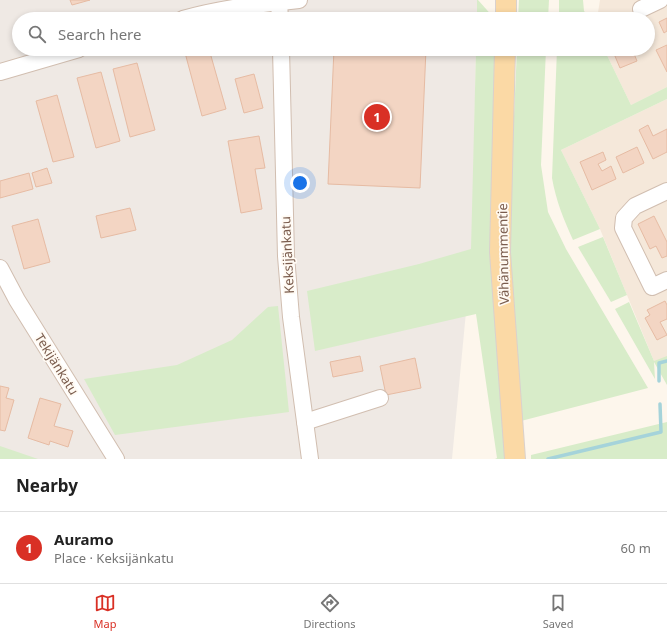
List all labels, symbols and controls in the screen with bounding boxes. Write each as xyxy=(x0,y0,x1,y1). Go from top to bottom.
search box xyxy=(12,12,655,56)
icon: search xyxy=(26,23,48,45)
text: Search here xyxy=(58,24,141,44)
pin: 1 xyxy=(364,102,390,132)
your location xyxy=(290,173,310,193)
street label: Vähänummentie xyxy=(493,203,513,305)
street label: Keksijänkatu xyxy=(276,216,298,294)
street label: Tekijänkatu xyxy=(31,330,83,398)
text: Nearby xyxy=(16,474,78,497)
text: Auramo xyxy=(54,529,114,549)
text: 1 xyxy=(25,539,33,557)
text: 60 m xyxy=(621,539,651,557)
text: Place · Keksijänkatu xyxy=(54,549,174,567)
tab: Map xyxy=(94,592,116,631)
tab: Directions xyxy=(303,592,356,631)
tab: Saved xyxy=(543,592,573,631)

